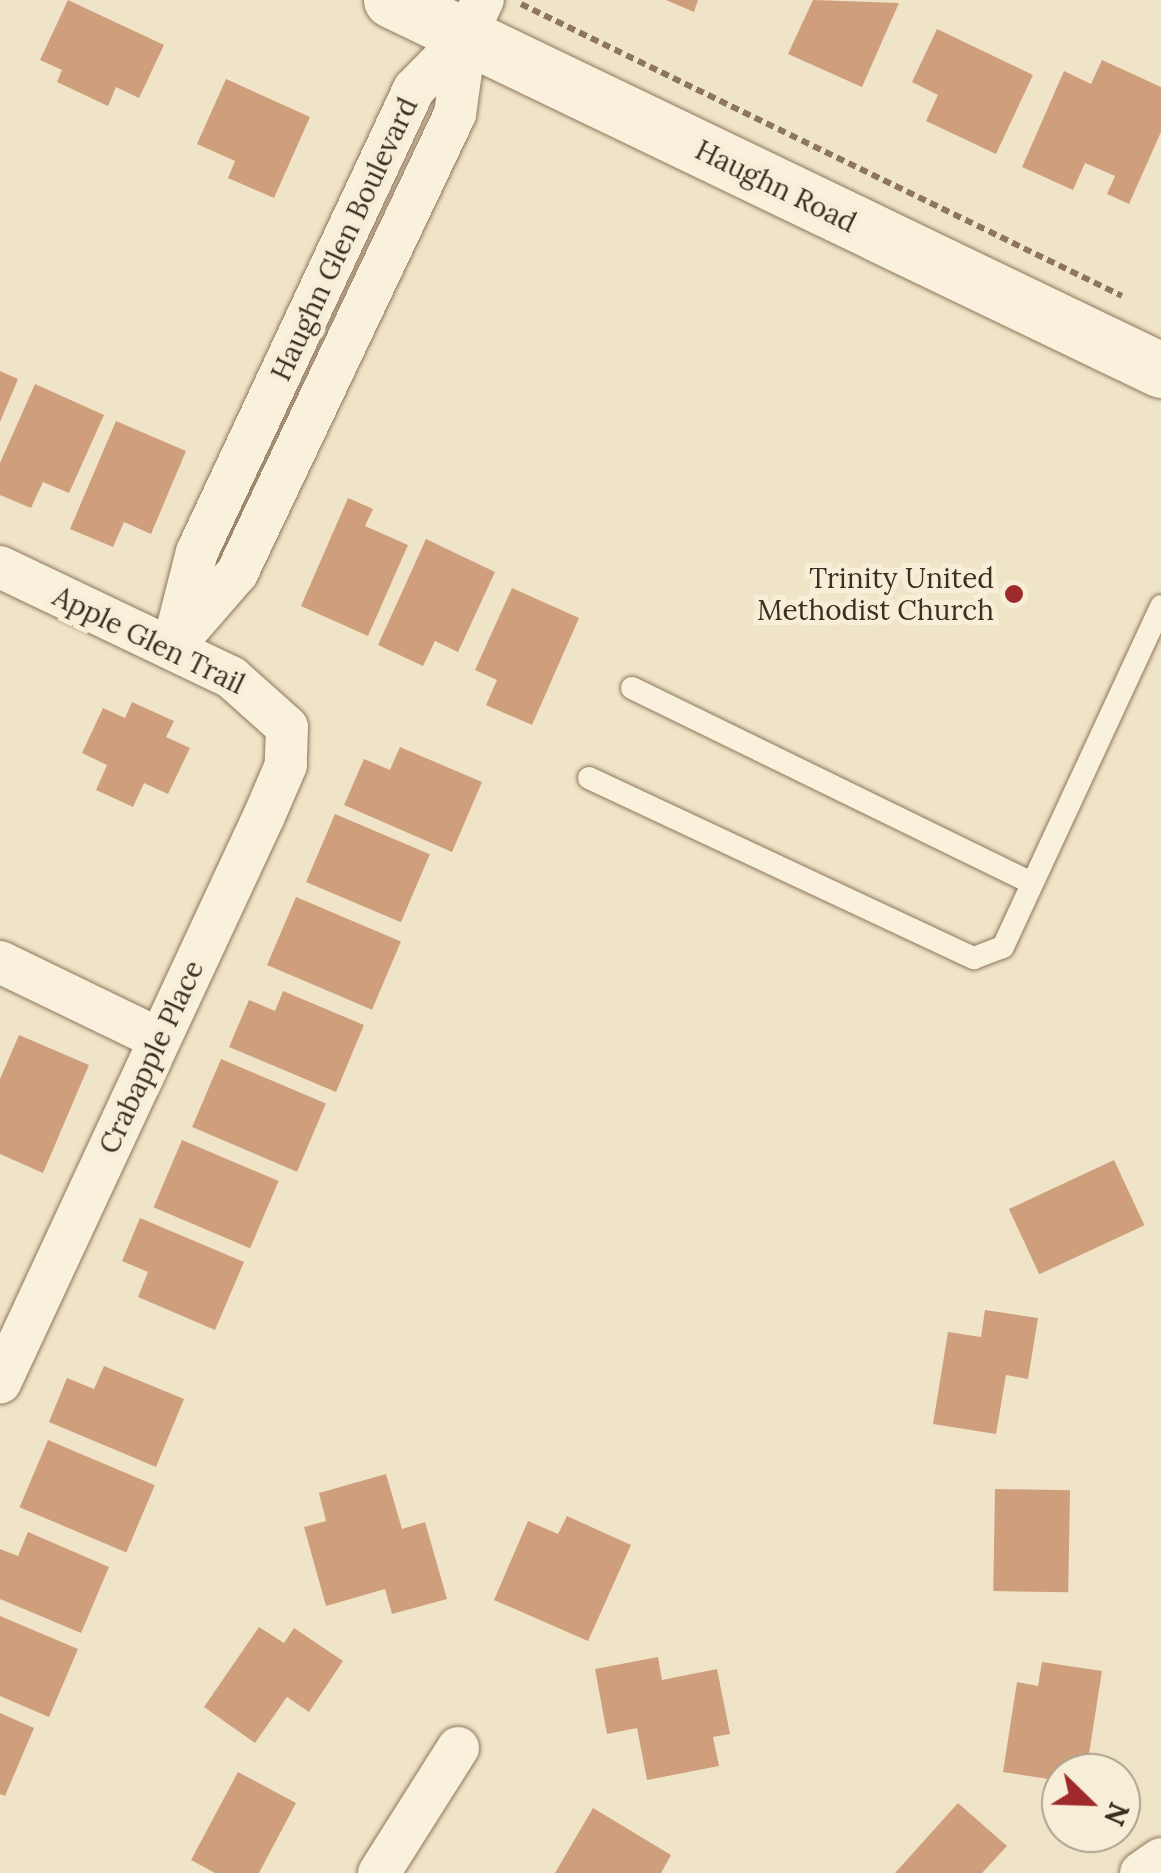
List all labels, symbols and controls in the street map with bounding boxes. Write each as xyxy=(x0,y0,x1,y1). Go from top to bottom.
street label: Haughn Glen Boulevard xyxy=(264,92,424,386)
street label: Haughn Road xyxy=(690,133,862,239)
place label: Trinity United Methodist Church xyxy=(757,561,994,627)
street label: Apple Glen Trail xyxy=(48,579,250,701)
marker: Trinity United Methodist Church xyxy=(1003,583,1025,605)
street label: Crabapple Place xyxy=(92,955,210,1159)
north arrow xyxy=(1041,1753,1141,1853)
text: N xyxy=(1096,1797,1138,1831)

